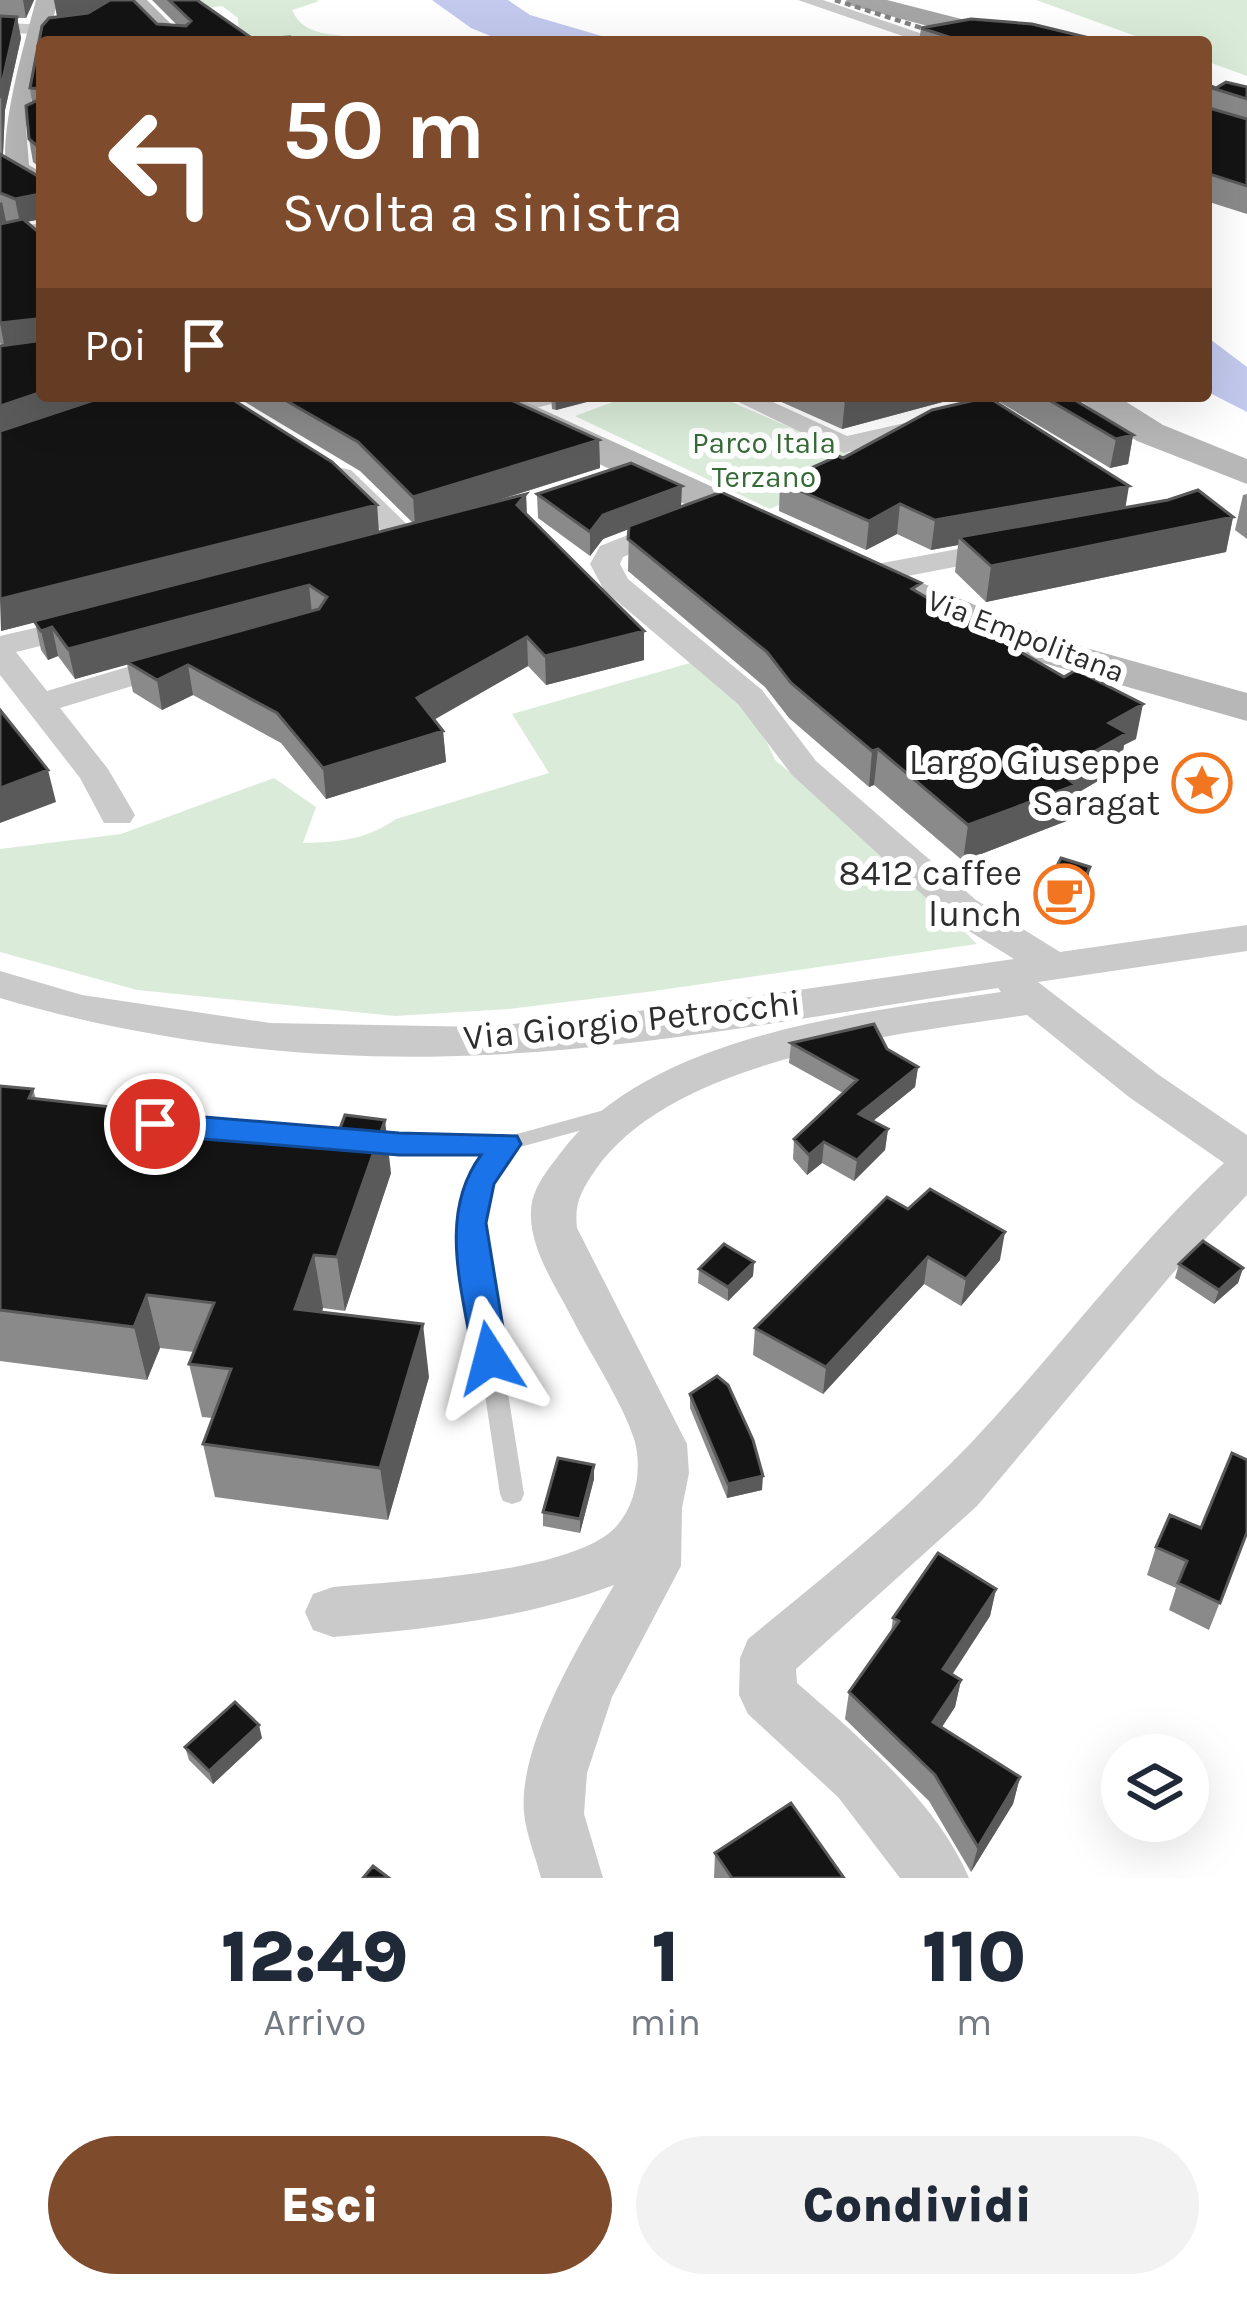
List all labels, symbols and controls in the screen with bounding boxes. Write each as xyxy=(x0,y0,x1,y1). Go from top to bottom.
text: 50 m xyxy=(282,81,485,179)
icon: left xyxy=(84,84,240,240)
text: Svolta a sinistra xyxy=(282,181,683,245)
icon: arrive xyxy=(171,312,237,378)
text: Poi xyxy=(84,319,147,371)
park label: Parco Itala Terzano xyxy=(692,425,836,495)
street label: Via Empolitana xyxy=(922,582,1130,690)
place label: Largo Giuseppe Saragat xyxy=(909,741,1160,824)
place icon: Largo Giuseppe Saragat xyxy=(1171,752,1233,814)
place label: 8412 caffee lunch xyxy=(838,852,1022,935)
cafe icon: 8412 caffee lunch xyxy=(1033,863,1095,925)
street label: Via Giorgio Petrocchi xyxy=(461,981,803,1059)
pin xyxy=(104,1073,206,1175)
icon: arrive xyxy=(122,1091,188,1157)
position arrow xyxy=(427,1295,553,1421)
map controls xyxy=(1101,1734,1209,1842)
button: layers xyxy=(1101,1734,1209,1842)
text: 12:49 xyxy=(221,1915,408,1999)
text: 1 xyxy=(651,1915,679,1999)
text: 110 xyxy=(922,1915,1026,1999)
text: Arrivo xyxy=(263,1999,366,2045)
text: min xyxy=(629,1999,701,2045)
text: m xyxy=(956,1999,992,2045)
button: Esci xyxy=(48,2136,612,2274)
button: Condividi xyxy=(636,2136,1199,2274)

